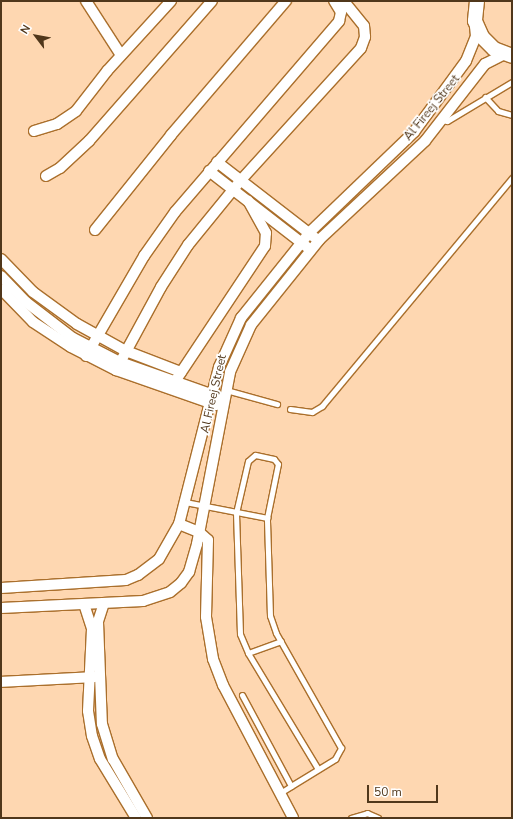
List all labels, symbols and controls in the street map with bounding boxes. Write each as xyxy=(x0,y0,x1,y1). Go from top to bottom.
north arrow xyxy=(16,16,56,56)
text: N xyxy=(17,22,34,37)
street label: Al Fireej Street xyxy=(401,72,463,144)
street label: Al Fireej Street xyxy=(198,353,230,435)
scale bar xyxy=(369,777,440,803)
text: 50 m xyxy=(374,784,402,800)

